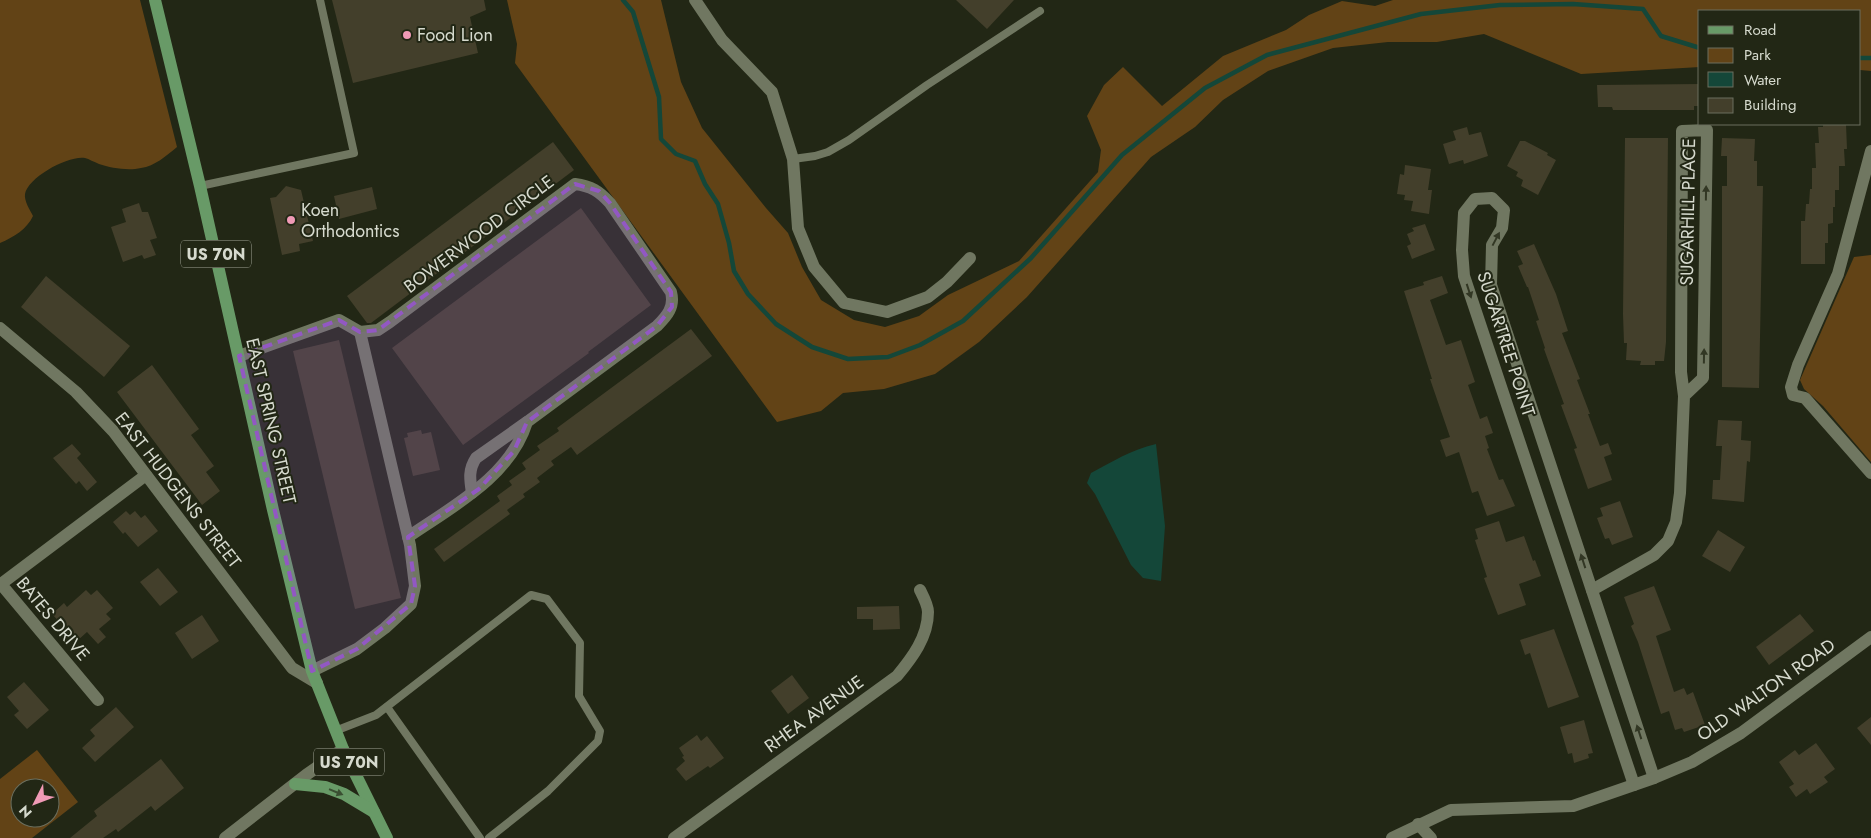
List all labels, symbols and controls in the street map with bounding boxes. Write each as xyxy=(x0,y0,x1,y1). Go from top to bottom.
legend xyxy=(1698,10,1861,125)
text: Road xyxy=(1744,19,1776,41)
place label: Food Lion xyxy=(417,22,493,48)
marker: Food Lion xyxy=(401,29,413,41)
text: Park xyxy=(1744,44,1771,66)
text: Water xyxy=(1744,69,1782,91)
text: Building xyxy=(1744,94,1796,116)
street label: SUGARHILL PLACE xyxy=(1674,138,1702,286)
street label: BOWERWOOD CIRCLE xyxy=(398,169,560,299)
one-way arrow xyxy=(1702,185,1710,201)
place label: Koen Orthodontics xyxy=(301,197,399,244)
marker: Koen Orthodontics xyxy=(285,214,297,226)
one-way arrow xyxy=(1491,233,1500,246)
road number: US 70N xyxy=(181,240,251,268)
street label: SUGARTREE POINT xyxy=(1470,268,1542,420)
one-way arrow xyxy=(1466,284,1473,299)
street label: EAST SPRING STREET xyxy=(239,336,303,507)
one-way arrow xyxy=(1700,347,1708,363)
street label: EAST HUDGENS STREET xyxy=(109,407,248,574)
one-way arrow xyxy=(1578,553,1586,568)
street label: BATES DRIVE xyxy=(10,571,96,667)
street label: OLD WALTON ROAD xyxy=(1692,632,1840,748)
street label: RHEA AVENUE xyxy=(759,669,869,759)
one-way arrow xyxy=(1635,724,1643,739)
road number: US 70N xyxy=(314,749,384,776)
north arrow xyxy=(10,778,60,828)
one-way arrow xyxy=(329,788,343,796)
text: N xyxy=(14,801,36,823)

